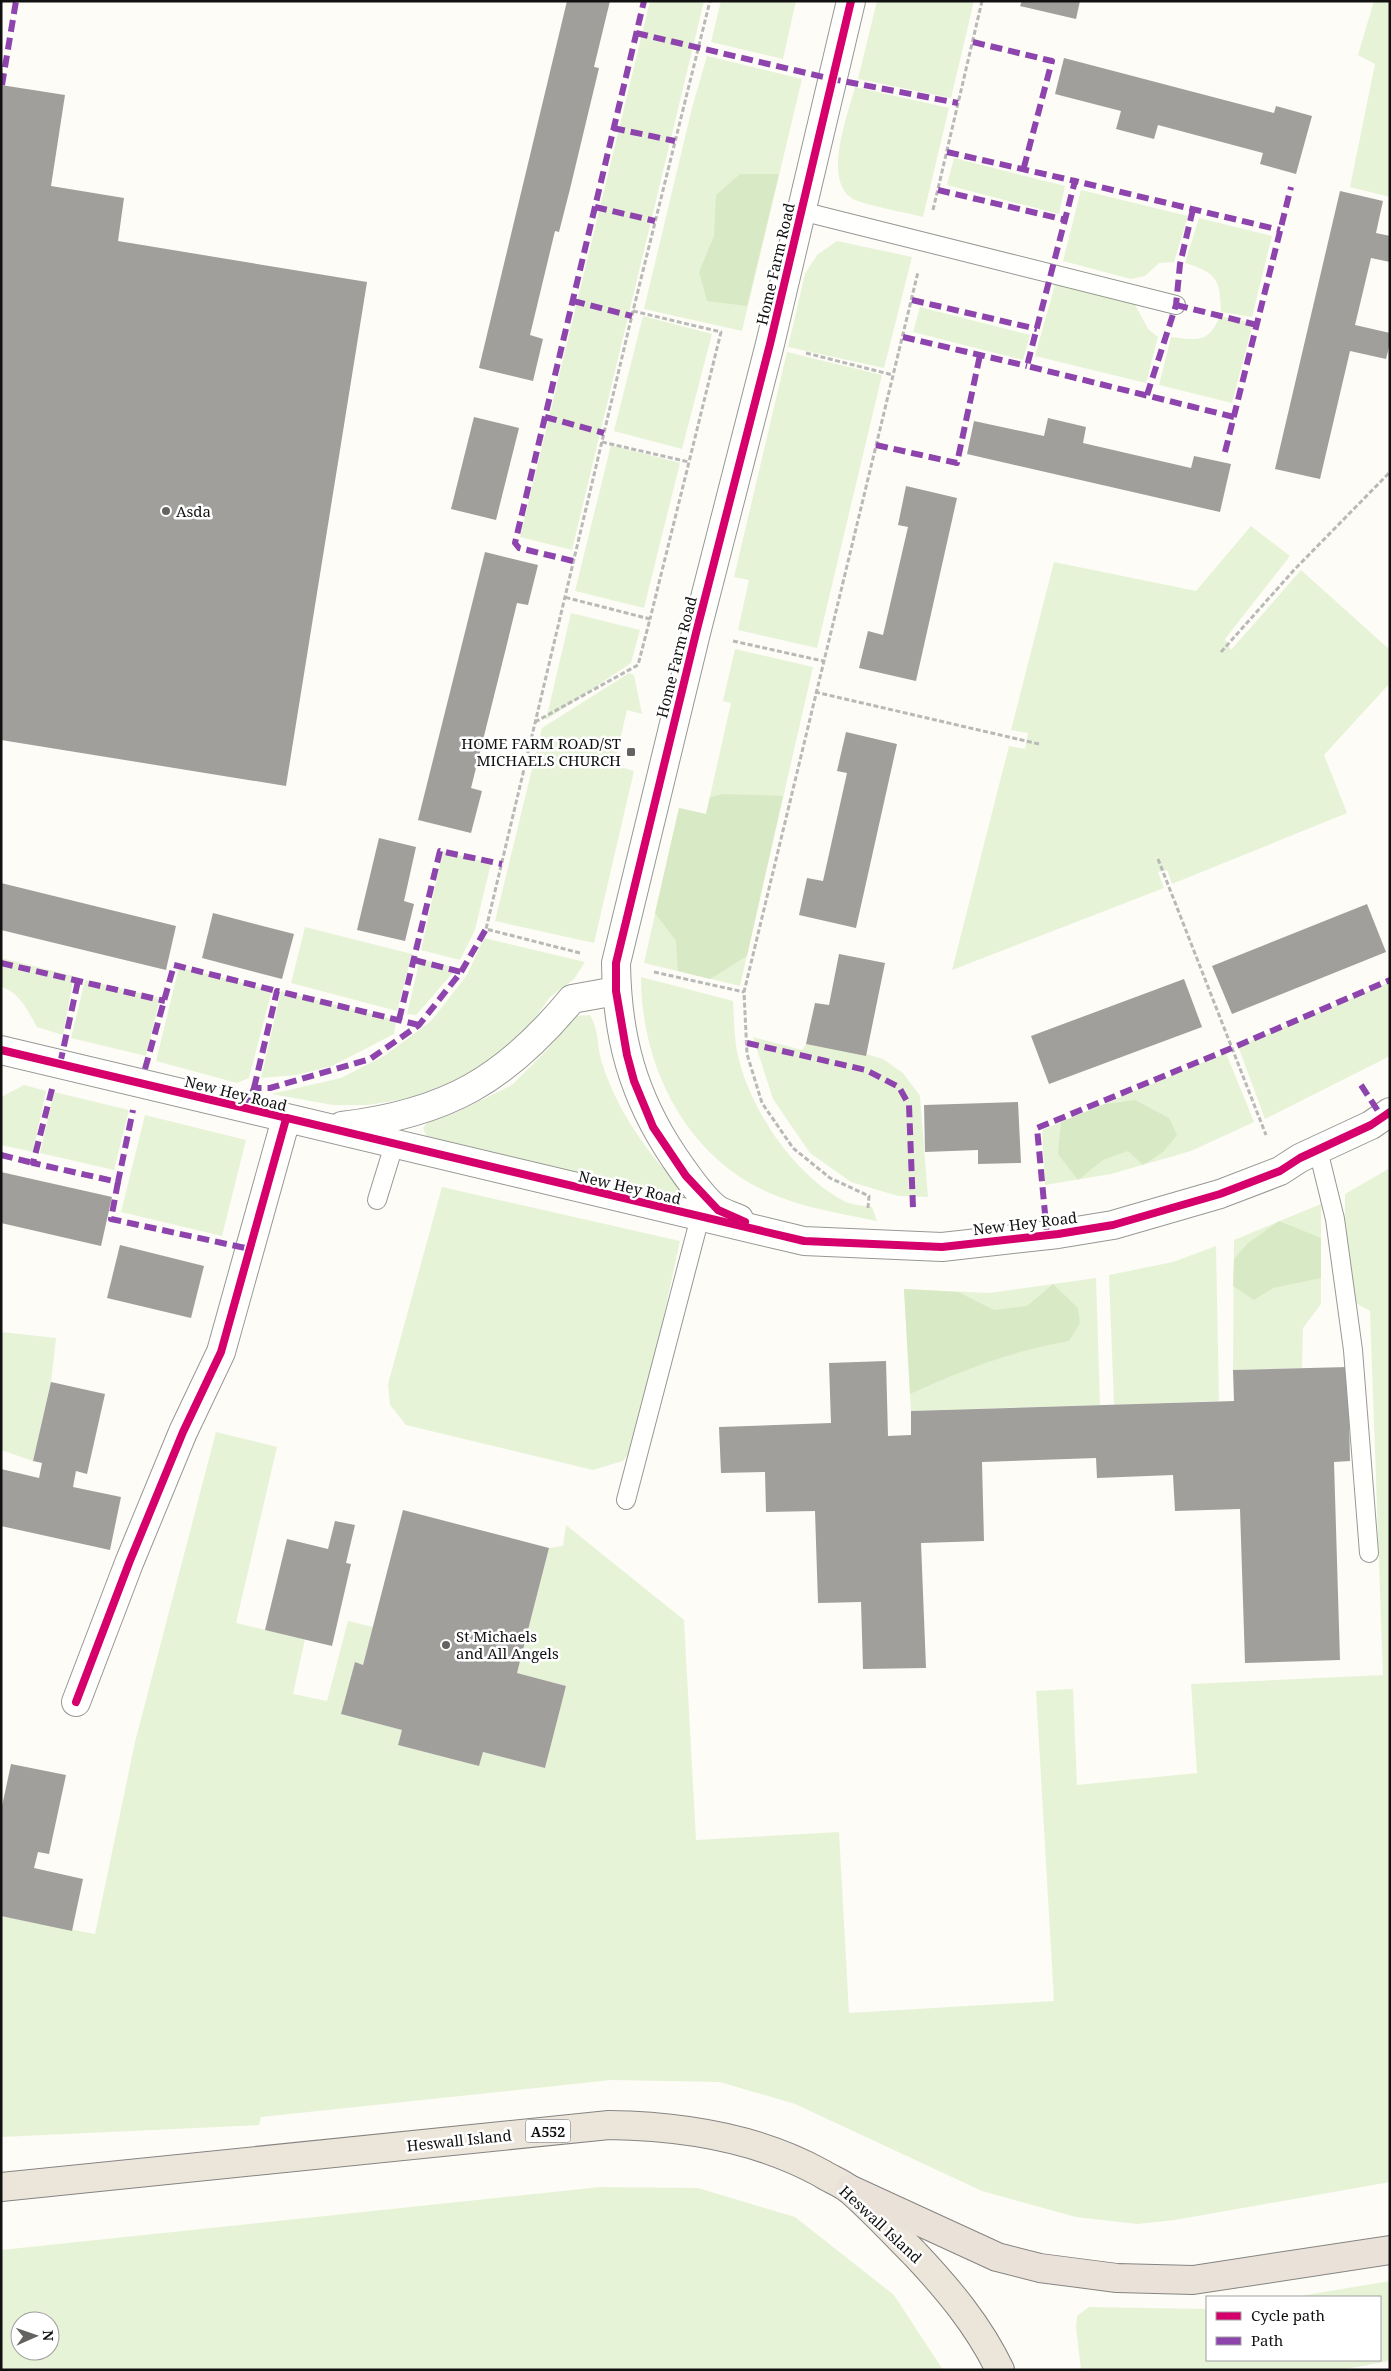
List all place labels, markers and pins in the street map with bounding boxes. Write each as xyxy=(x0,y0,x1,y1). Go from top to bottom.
place label: Asda xyxy=(176,501,211,521)
marker: Asda xyxy=(160,505,172,517)
place label: HOME FARM ROAD/ST MICHAELS CHURCH xyxy=(461,733,621,770)
marker: HOME FARM ROAD/ST MICHAELS CHURCH xyxy=(625,746,637,758)
place label: St Michaels and All Angels xyxy=(456,1626,559,1663)
marker: St Michaels and All Angels xyxy=(440,1639,452,1651)

